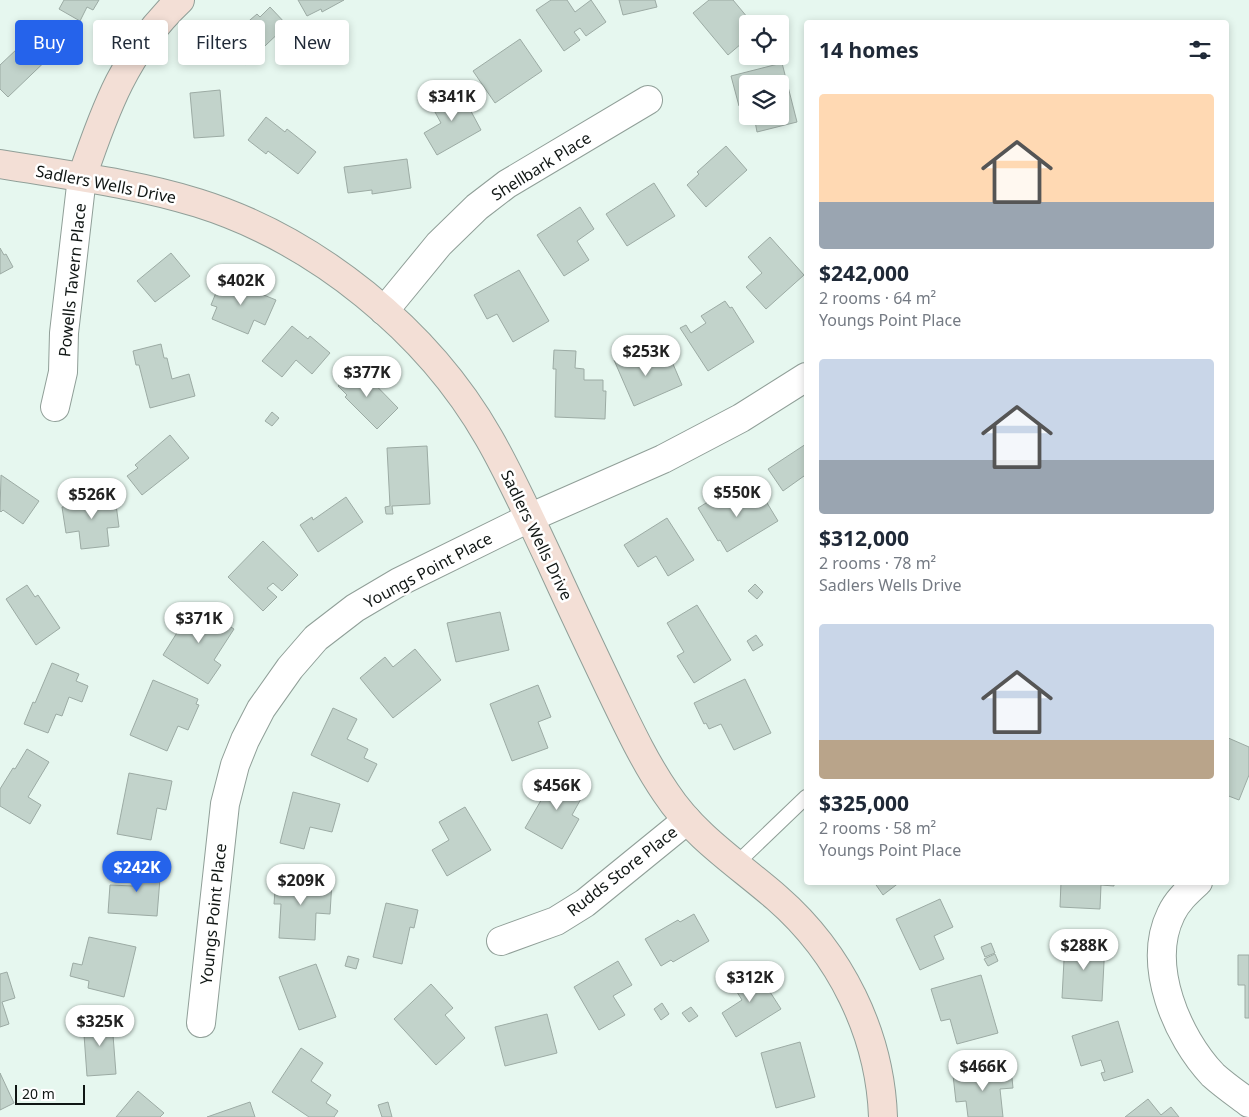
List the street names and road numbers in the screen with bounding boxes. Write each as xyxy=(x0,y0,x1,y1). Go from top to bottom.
street label: Shellbark Place xyxy=(487,127,595,205)
street label: Sadlers Wells Drive xyxy=(34,160,178,208)
street label: Powells Tavern Place xyxy=(53,202,91,358)
street label: Sadlers Wells Drive xyxy=(496,466,578,604)
street label: Youngs Point Place xyxy=(360,527,496,613)
street label: Rudds Store Place xyxy=(562,821,682,921)
street label: Youngs Point Place xyxy=(195,842,231,986)

